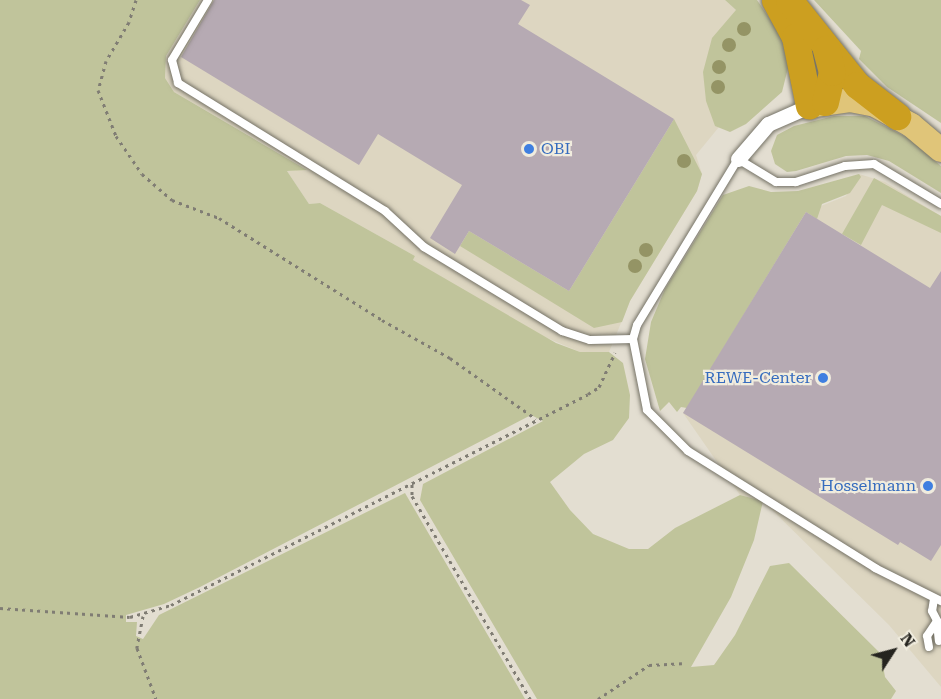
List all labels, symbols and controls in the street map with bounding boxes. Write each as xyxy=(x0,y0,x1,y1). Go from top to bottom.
place label: OBI xyxy=(541,139,570,159)
marker: OBI xyxy=(522,142,536,156)
place label: REWE-Center xyxy=(705,368,811,388)
marker: REWE-Center xyxy=(816,371,830,385)
place label: Hosselmann xyxy=(820,476,916,496)
marker: Hosselmann xyxy=(921,479,935,493)
north arrow xyxy=(863,621,923,681)
text: N xyxy=(897,630,919,651)

